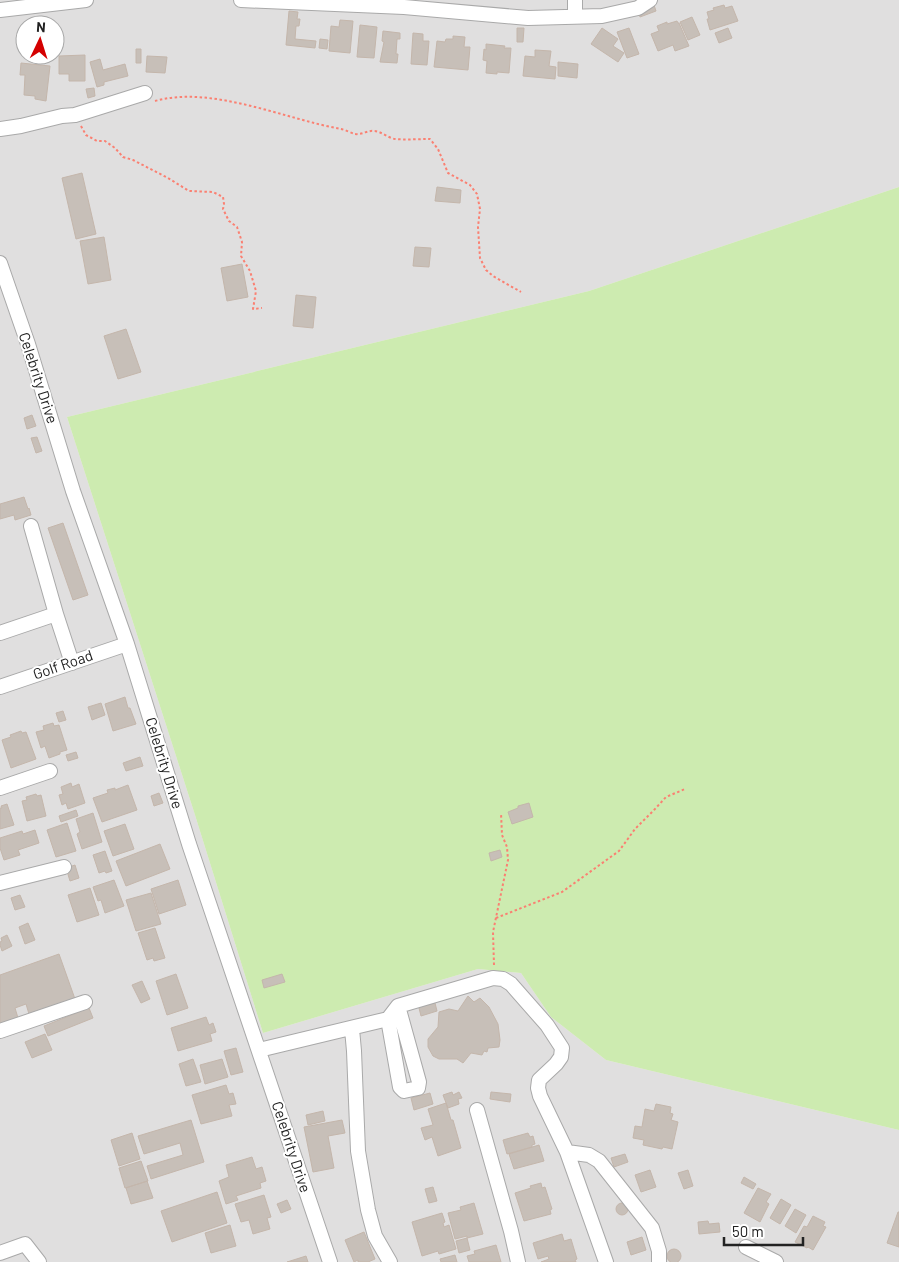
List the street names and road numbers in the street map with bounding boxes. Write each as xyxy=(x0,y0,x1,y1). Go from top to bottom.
street label: Celebrity Drive xyxy=(16,330,62,426)
street label: Golf Road xyxy=(30,645,95,683)
street label: Celebrity Drive xyxy=(142,715,187,811)
street label: Celebrity Drive xyxy=(269,1099,315,1195)

